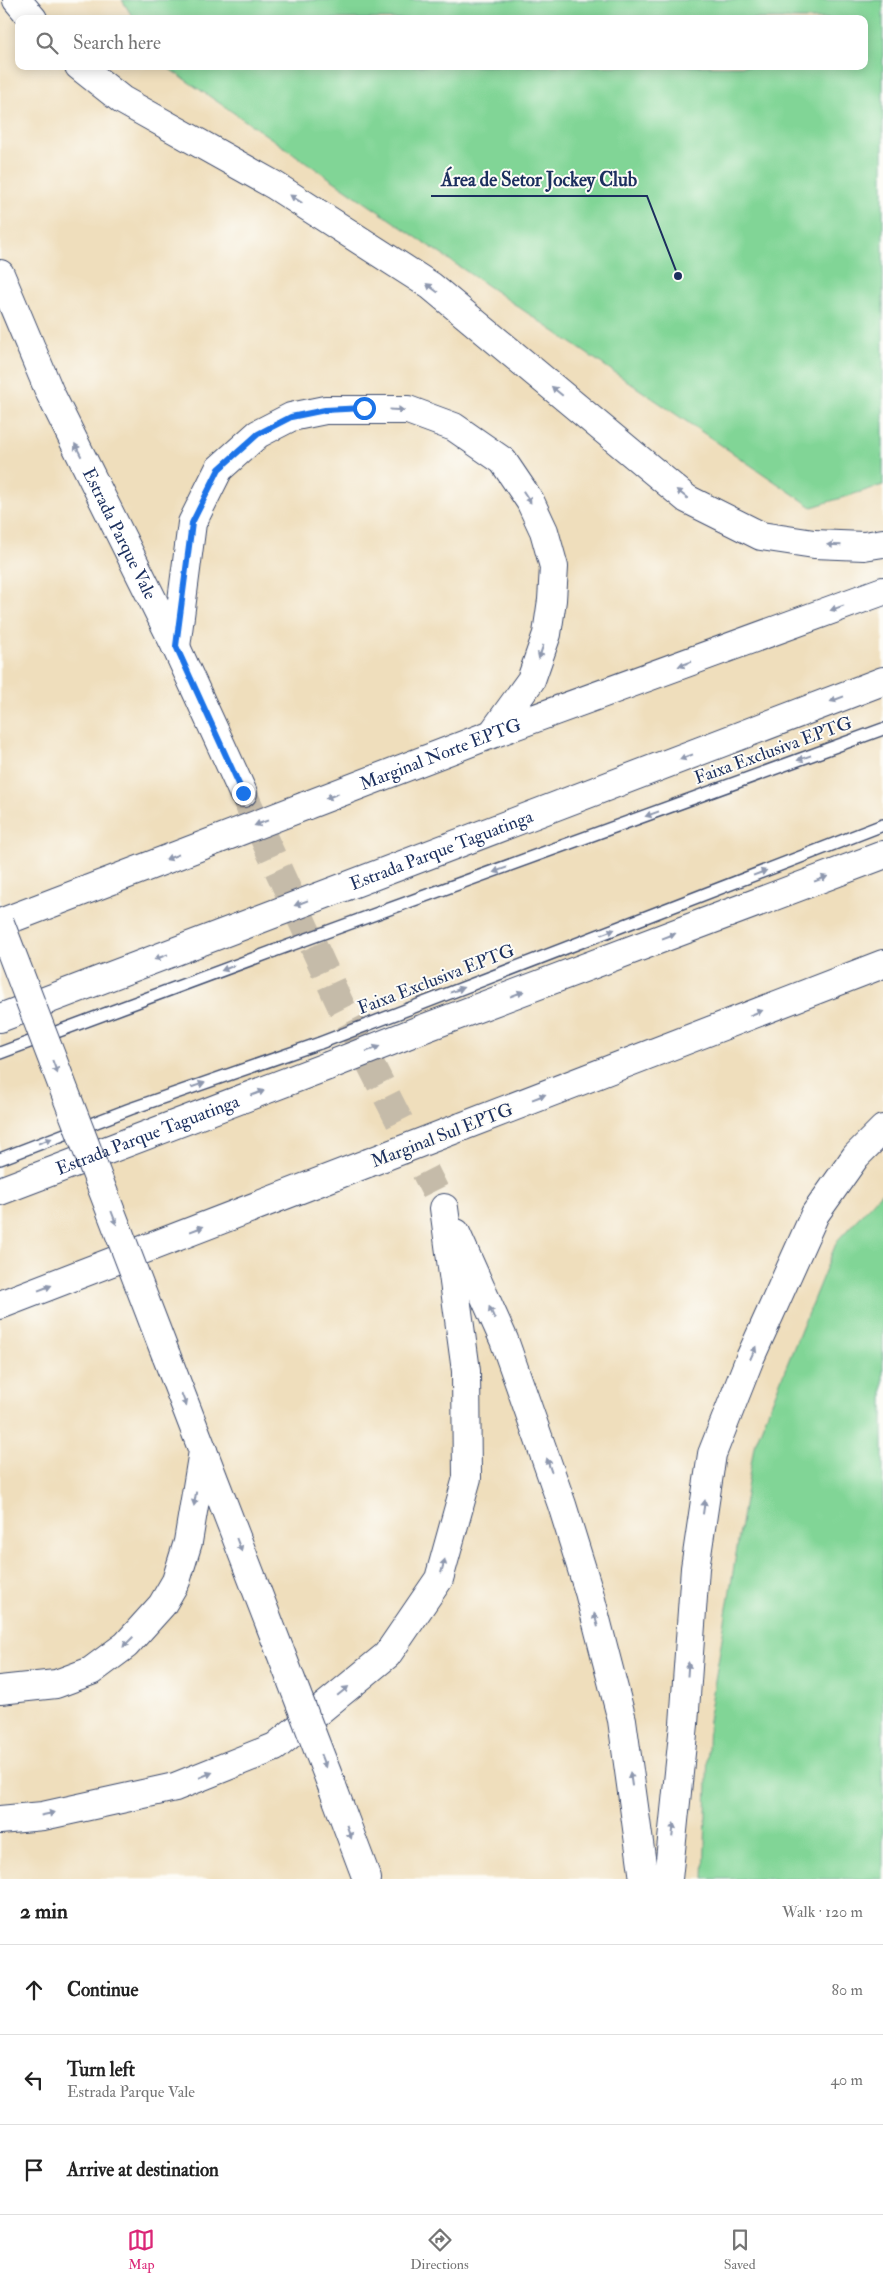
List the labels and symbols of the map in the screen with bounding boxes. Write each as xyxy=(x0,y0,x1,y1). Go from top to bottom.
callout: Área de Setor Jockey Club xyxy=(431,162,647,196)
text: Área de Setor Jockey Club xyxy=(440,166,638,193)
one-way arrow xyxy=(289,194,302,203)
one-way arrow xyxy=(426,282,439,293)
one-way arrow xyxy=(551,386,563,397)
route start xyxy=(353,397,376,420)
one-way arrow xyxy=(389,406,405,414)
one-way arrow xyxy=(74,442,82,457)
street label: Estrada Parque Vale xyxy=(77,464,162,604)
one-way arrow xyxy=(676,489,689,500)
one-way arrow xyxy=(522,490,531,503)
one-way arrow xyxy=(826,540,842,548)
one-way arrow xyxy=(829,604,844,612)
one-way arrow xyxy=(537,645,545,660)
one-way arrow xyxy=(677,661,692,668)
one-way arrow xyxy=(830,696,845,703)
street label: Faixa Exclusiva EPTG xyxy=(691,711,855,790)
street label: Marginal Norte EPTG xyxy=(357,713,524,796)
one-way arrow xyxy=(678,753,693,761)
one-way arrow xyxy=(797,755,812,762)
route end xyxy=(232,782,255,805)
one-way arrow xyxy=(325,793,340,800)
street label: Estrada Parque Taguatinga xyxy=(347,805,537,896)
one-way arrow xyxy=(644,810,659,818)
one-way arrow xyxy=(253,819,268,827)
one-way arrow xyxy=(164,854,179,861)
one-way arrow xyxy=(492,867,507,874)
one-way arrow xyxy=(753,869,768,877)
one-way arrow xyxy=(814,875,829,883)
one-way arrow xyxy=(294,900,309,907)
one-way arrow xyxy=(601,927,615,935)
one-way arrow xyxy=(662,932,676,940)
street label: Faixa Exclusiva EPTG xyxy=(354,939,518,1020)
one-way arrow xyxy=(153,953,168,961)
one-way arrow xyxy=(221,965,236,972)
one-way arrow xyxy=(450,986,465,994)
one-way arrow xyxy=(510,990,525,998)
one-way arrow xyxy=(749,1009,764,1016)
one-way arrow xyxy=(366,1044,380,1052)
one-way arrow xyxy=(51,1060,59,1075)
one-way arrow xyxy=(191,1081,206,1089)
one-way arrow xyxy=(251,1089,266,1097)
street label: Estrada Parque Taguatinga xyxy=(53,1090,243,1181)
one-way arrow xyxy=(532,1093,547,1101)
street label: Marginal Sul EPTG xyxy=(368,1098,516,1173)
one-way arrow xyxy=(38,1137,53,1145)
one-way arrow xyxy=(111,1211,118,1226)
one-way arrow xyxy=(190,1225,205,1233)
one-way arrow xyxy=(38,1284,53,1291)
one-way arrow xyxy=(487,1306,495,1320)
one-way arrow xyxy=(749,1346,757,1360)
one-way arrow xyxy=(181,1393,188,1408)
one-way arrow xyxy=(545,1457,553,1472)
one-way arrow xyxy=(191,1491,199,1507)
one-way arrow xyxy=(700,1499,708,1515)
one-way arrow xyxy=(236,1538,244,1553)
one-way arrow xyxy=(439,1559,447,1574)
one-way arrow xyxy=(592,1613,600,1628)
one-way arrow xyxy=(122,1636,134,1648)
one-way arrow xyxy=(684,1660,692,1676)
one-way arrow xyxy=(336,1686,349,1697)
one-way arrow xyxy=(320,1754,327,1769)
one-way arrow xyxy=(198,1770,213,1778)
one-way arrow xyxy=(626,1770,634,1786)
one-way arrow xyxy=(41,1810,57,1818)
one-way arrow xyxy=(669,1822,677,1838)
one-way arrow xyxy=(345,1825,353,1840)

